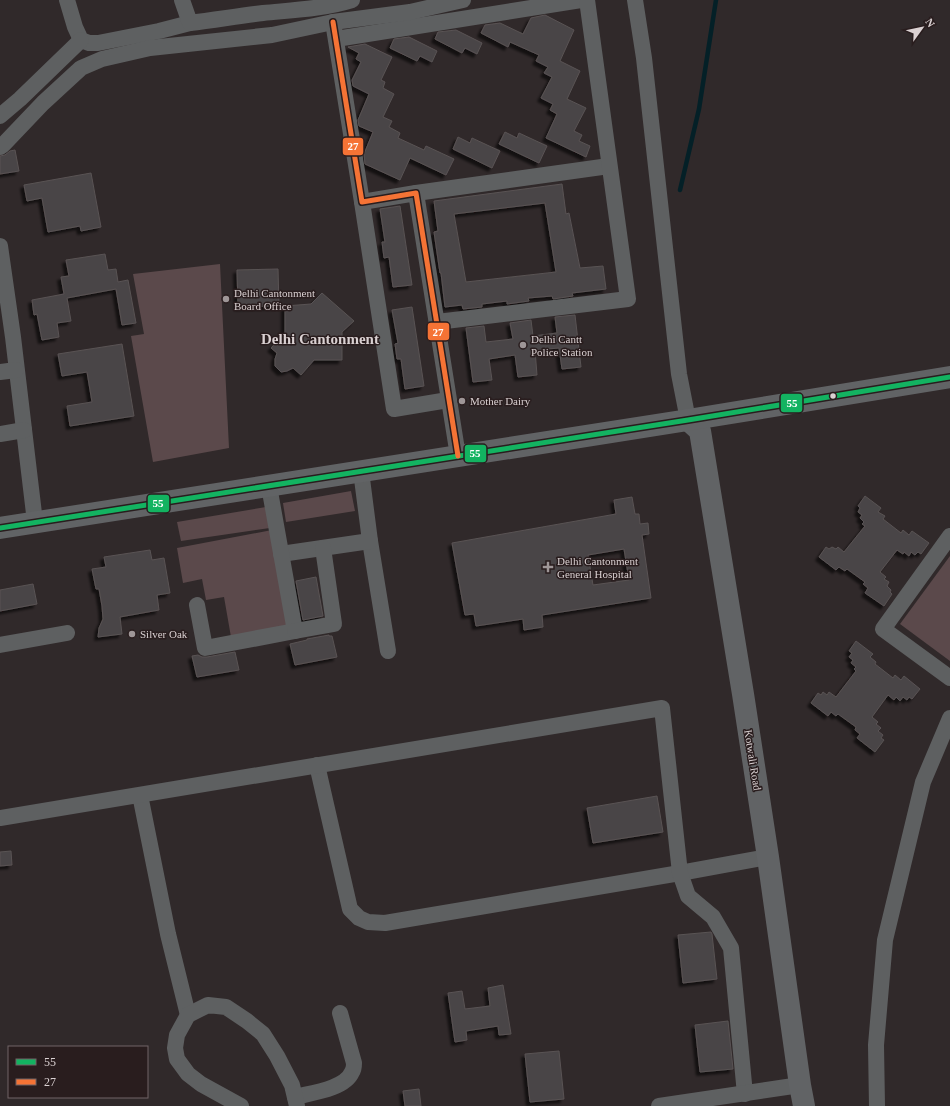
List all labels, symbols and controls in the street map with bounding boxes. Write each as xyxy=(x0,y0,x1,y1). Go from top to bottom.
north arrow xyxy=(902,8,942,48)
text: N xyxy=(923,16,938,29)
line badge: 27 xyxy=(342,137,364,156)
text: 27 xyxy=(348,140,359,152)
place label: Delhi Cantonment Board Office xyxy=(234,287,315,312)
marker: Delhi Cantonment Board Office xyxy=(221,294,231,304)
line badge: 27 xyxy=(427,322,450,341)
text: 27 xyxy=(433,326,444,338)
district label: Delhi Cantonment xyxy=(261,331,379,347)
place label: Delhi Cantt Police Station xyxy=(531,333,593,358)
marker: Delhi Cantt Police Station xyxy=(518,340,528,350)
unlabelled marker xyxy=(828,391,838,401)
line badge: 55 xyxy=(780,393,803,413)
place label: Mother Dairy xyxy=(470,395,531,407)
marker: Mother Dairy xyxy=(457,396,467,406)
text: 55 xyxy=(787,397,798,409)
line badge: 55 xyxy=(464,444,487,463)
text: 55 xyxy=(470,447,481,459)
line badge: 55 xyxy=(147,494,170,513)
text: 55 xyxy=(153,497,164,509)
place label: Delhi Cantonment General Hospital xyxy=(557,555,638,580)
marker: Delhi Cantonment General Hospital xyxy=(542,561,554,573)
place label: Silver Oak xyxy=(140,628,188,640)
marker: Silver Oak xyxy=(127,629,137,639)
street label: Kotwali Road xyxy=(742,729,764,792)
legend xyxy=(8,1046,148,1098)
text: 55 xyxy=(44,1055,56,1069)
text: 27 xyxy=(44,1075,56,1089)

